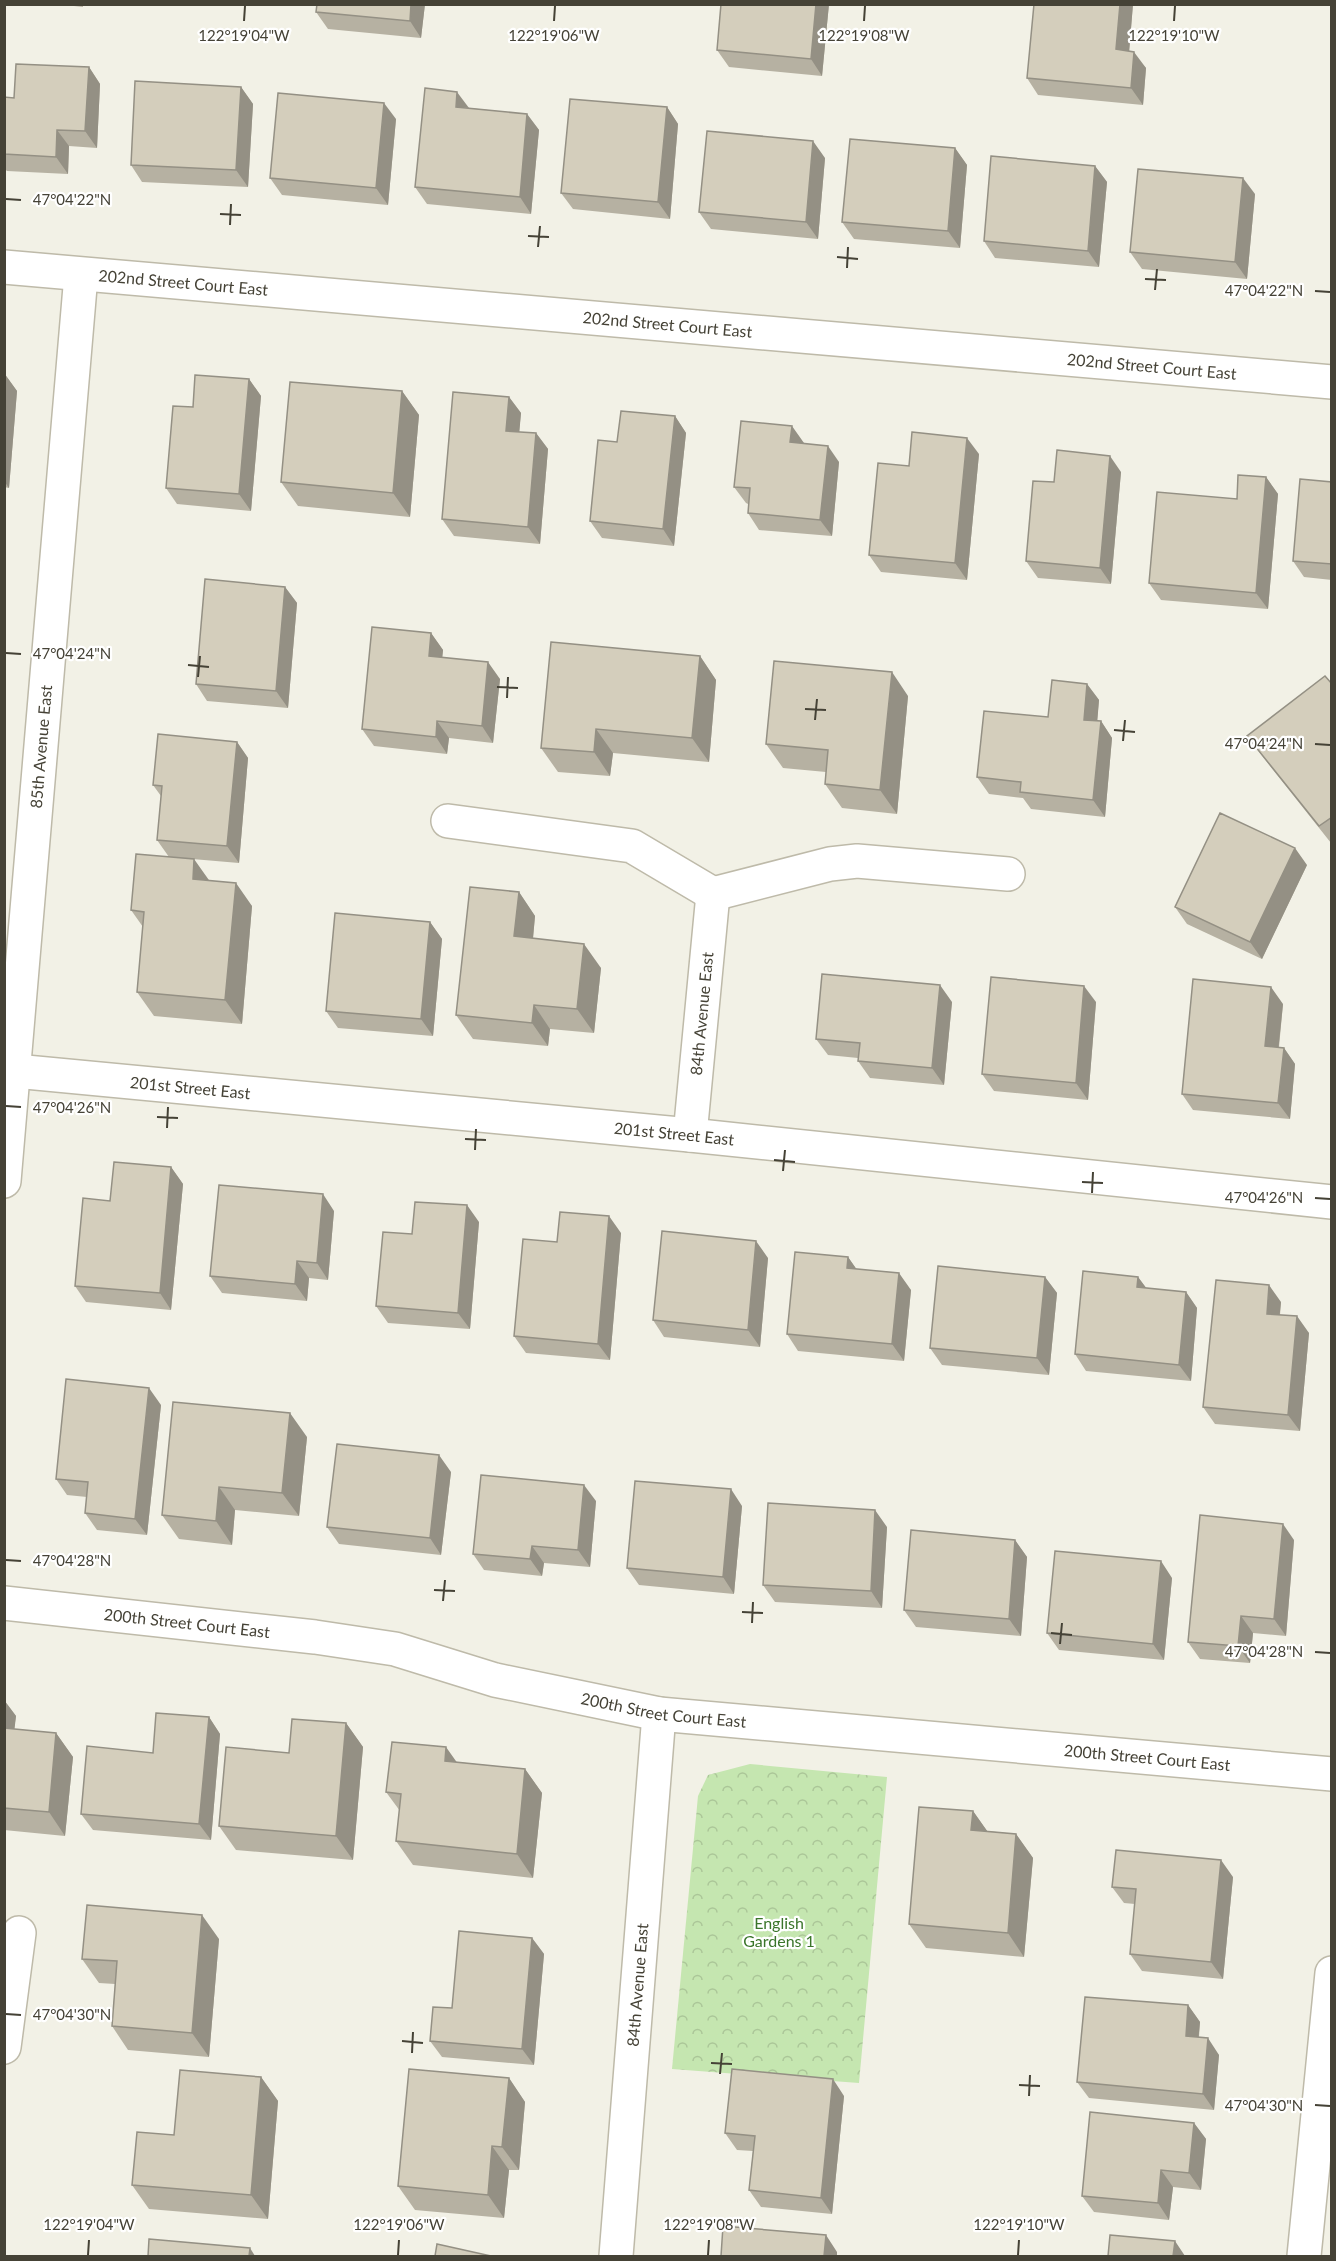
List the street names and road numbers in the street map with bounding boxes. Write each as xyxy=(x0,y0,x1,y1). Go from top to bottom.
street label: 202nd Street Court East xyxy=(98,265,269,299)
street label: 202nd Street Court East xyxy=(582,307,753,341)
street label: 202nd Street Court East xyxy=(1066,349,1238,383)
street label: 85th Avenue East xyxy=(26,684,55,809)
street label: 84th Avenue East xyxy=(686,951,716,1076)
street label: 201st Street East xyxy=(129,1072,252,1102)
street label: 201st Street East xyxy=(613,1118,735,1149)
street label: 200th Street Court East xyxy=(103,1604,271,1641)
street label: 200th Street Court East xyxy=(579,1688,747,1731)
street label: 200th Street Court East xyxy=(1063,1740,1231,1774)
street label: 84th Avenue East xyxy=(623,1922,651,2047)

